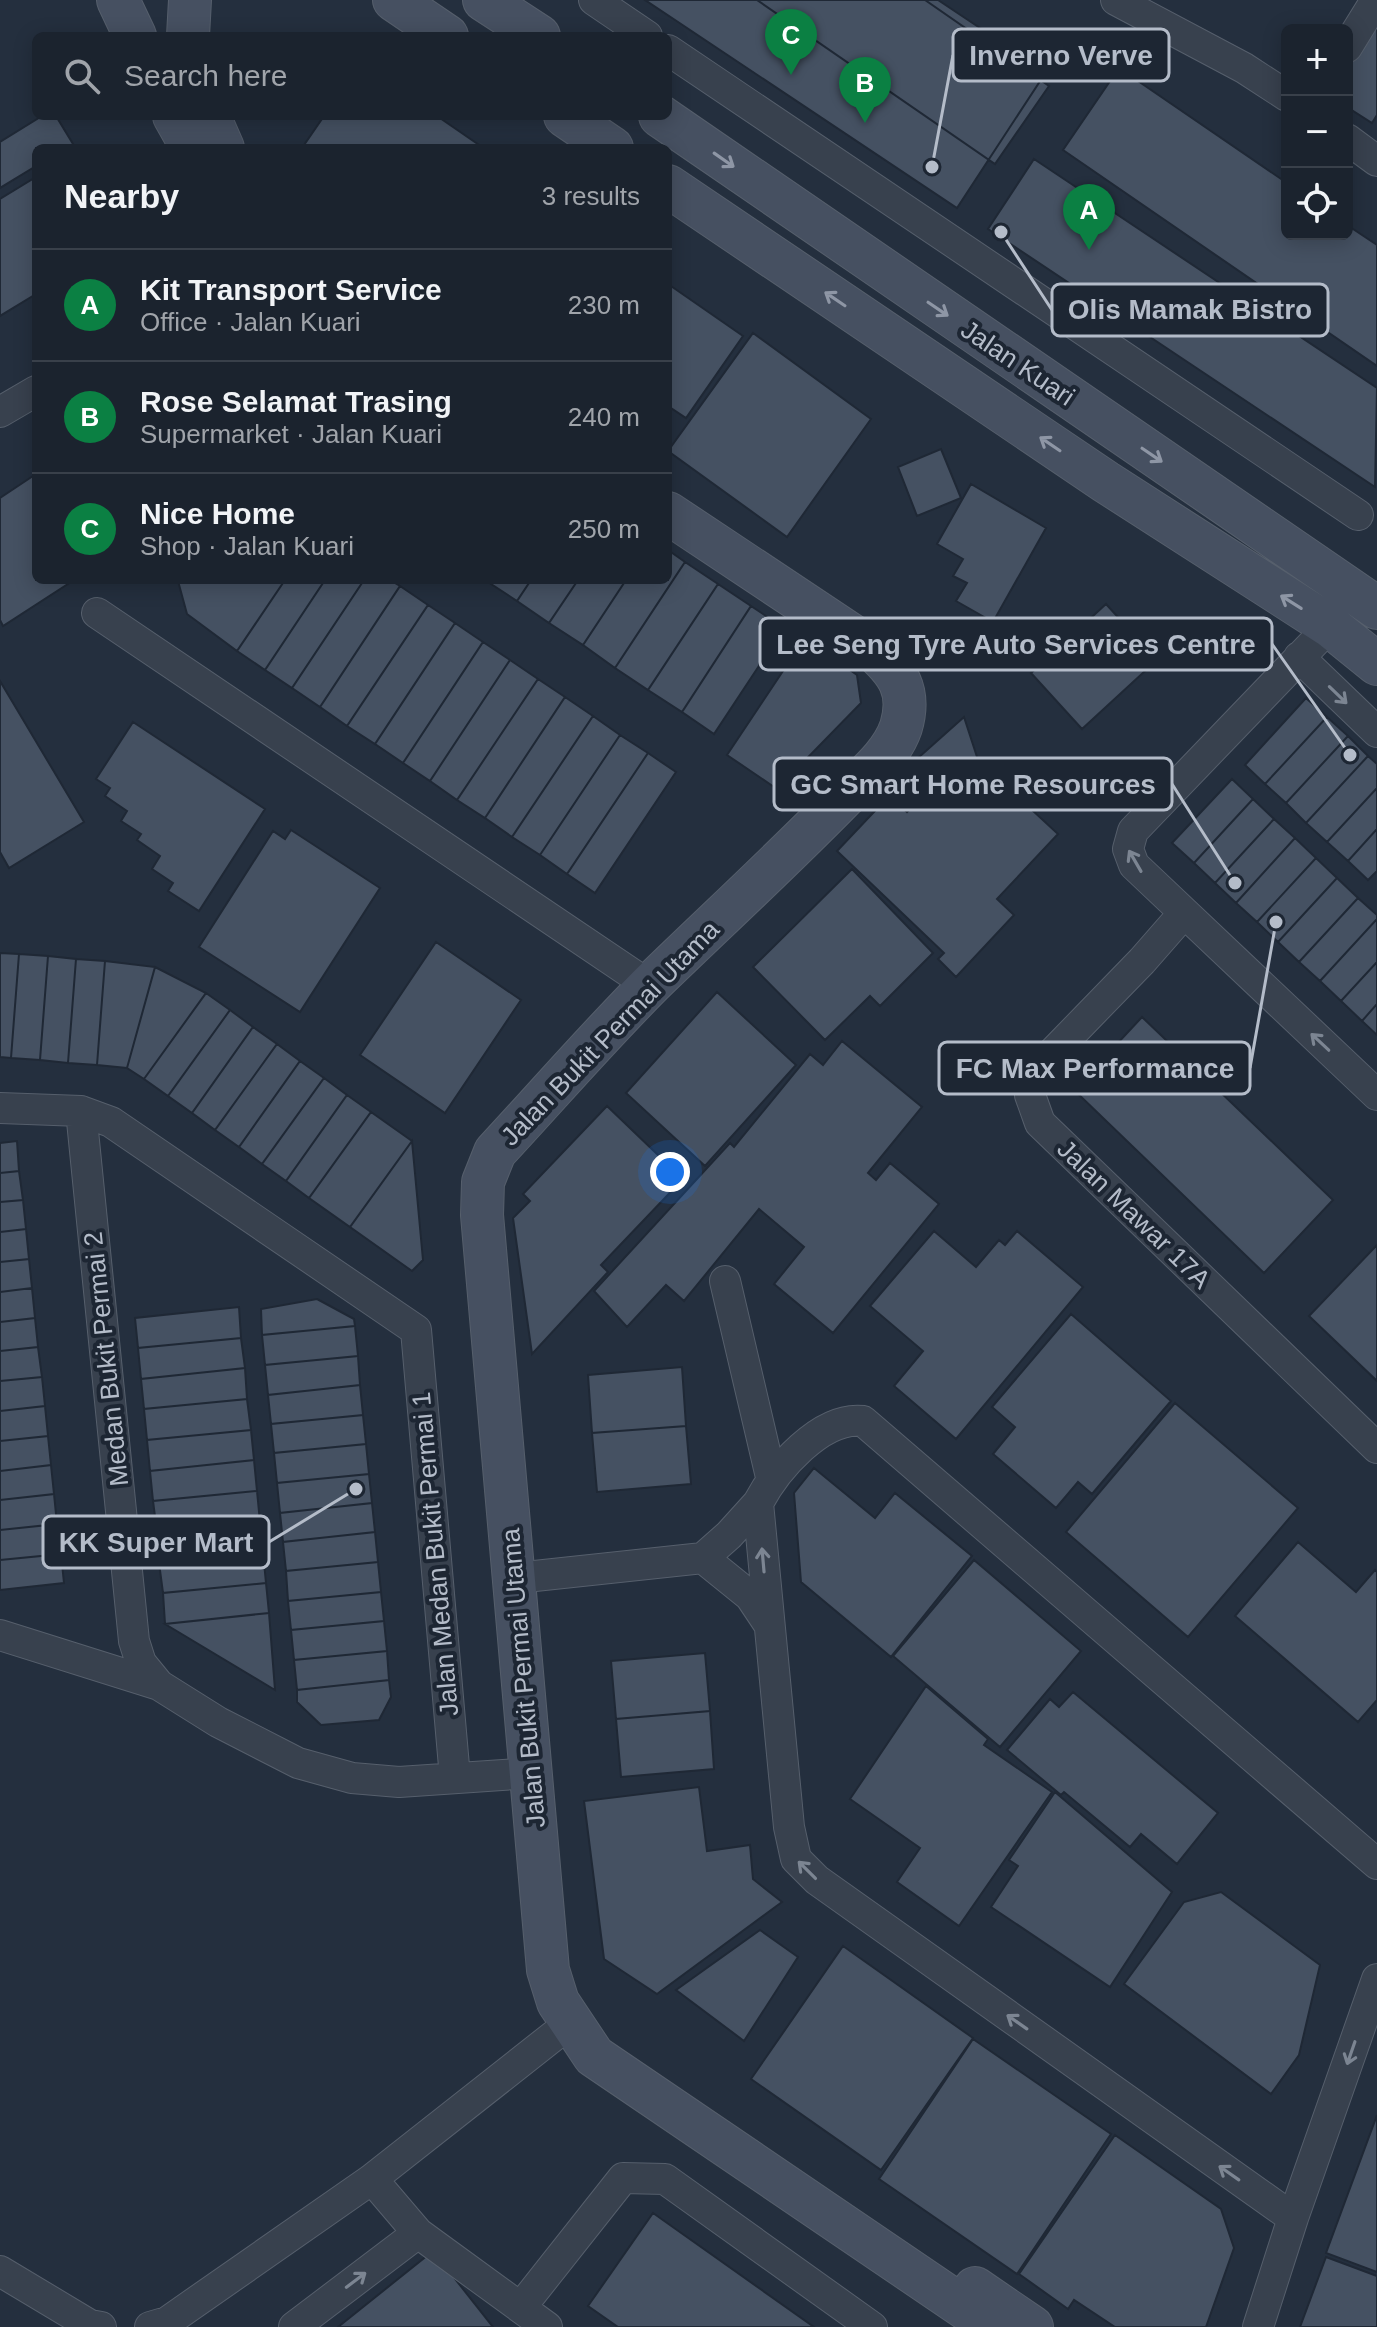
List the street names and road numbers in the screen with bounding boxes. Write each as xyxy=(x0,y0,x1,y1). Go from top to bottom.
street label: Jalan Kuari xyxy=(956,314,1080,412)
street label: Jalan Bukit Permai Utama xyxy=(495,914,726,1152)
street label: Jalan Mawar 17A xyxy=(1051,1133,1217,1295)
street label: Medan Bukit Permai 2 xyxy=(78,1230,134,1488)
street label: Jalan Medan Bukit Permai 1 xyxy=(406,1391,464,1717)
street label: Jalan Bukit Permai Utama xyxy=(495,1526,551,1829)

